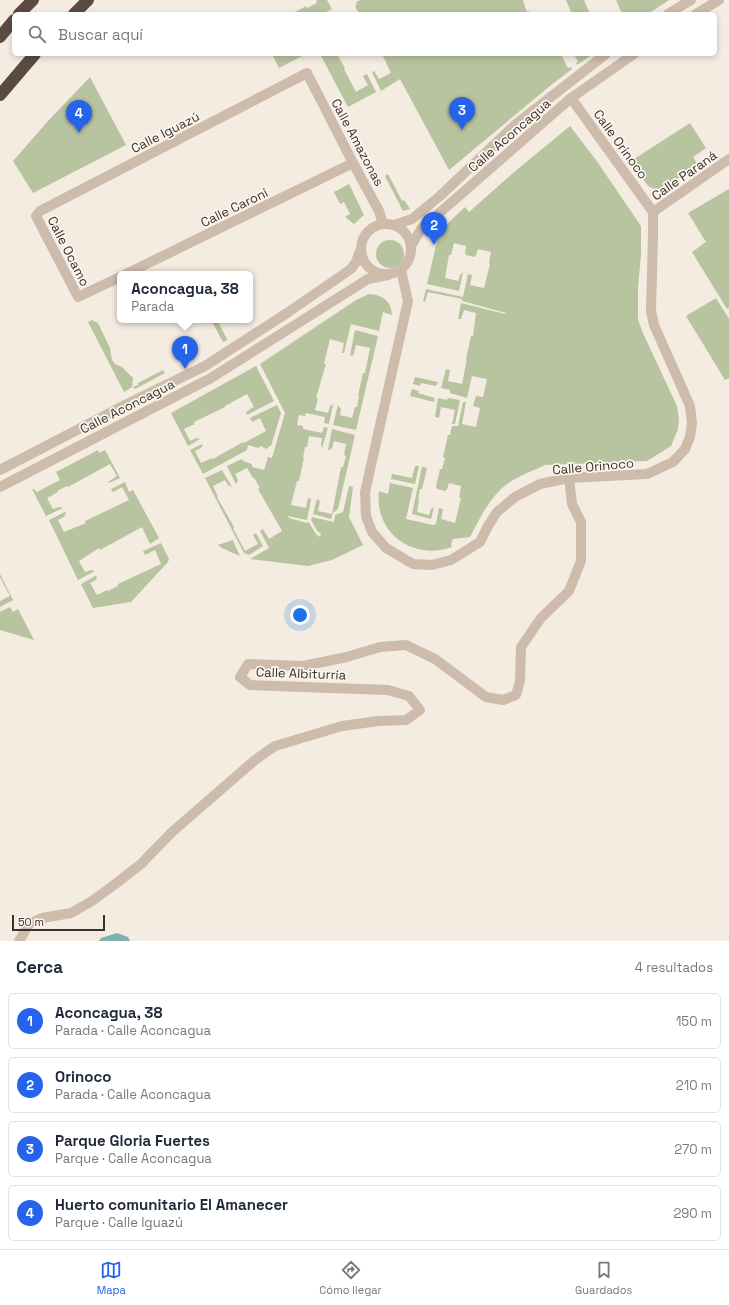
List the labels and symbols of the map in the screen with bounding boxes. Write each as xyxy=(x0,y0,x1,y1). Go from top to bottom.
street label: Calle Aconcagua xyxy=(465,95,554,176)
street label: Calle Amazonas xyxy=(327,96,388,189)
pin: 3 xyxy=(449,97,475,130)
pin: 4 xyxy=(66,100,92,133)
street label: Calle Orinoco xyxy=(590,106,652,182)
street label: Calle Iguazú xyxy=(128,108,202,157)
street label: Calle Paraná xyxy=(648,146,721,204)
street label: Calle Caroni xyxy=(198,184,271,231)
pin: 2 xyxy=(421,212,447,245)
street label: Calle Ocamo xyxy=(44,213,93,289)
pin: 1 xyxy=(172,336,198,369)
street label: Calle Aconcagua xyxy=(77,375,178,438)
street label: Calle Orinoco xyxy=(552,454,635,479)
your location xyxy=(290,605,310,625)
street label: Calle Albiturría xyxy=(256,663,347,684)
scale bar xyxy=(12,913,105,932)

